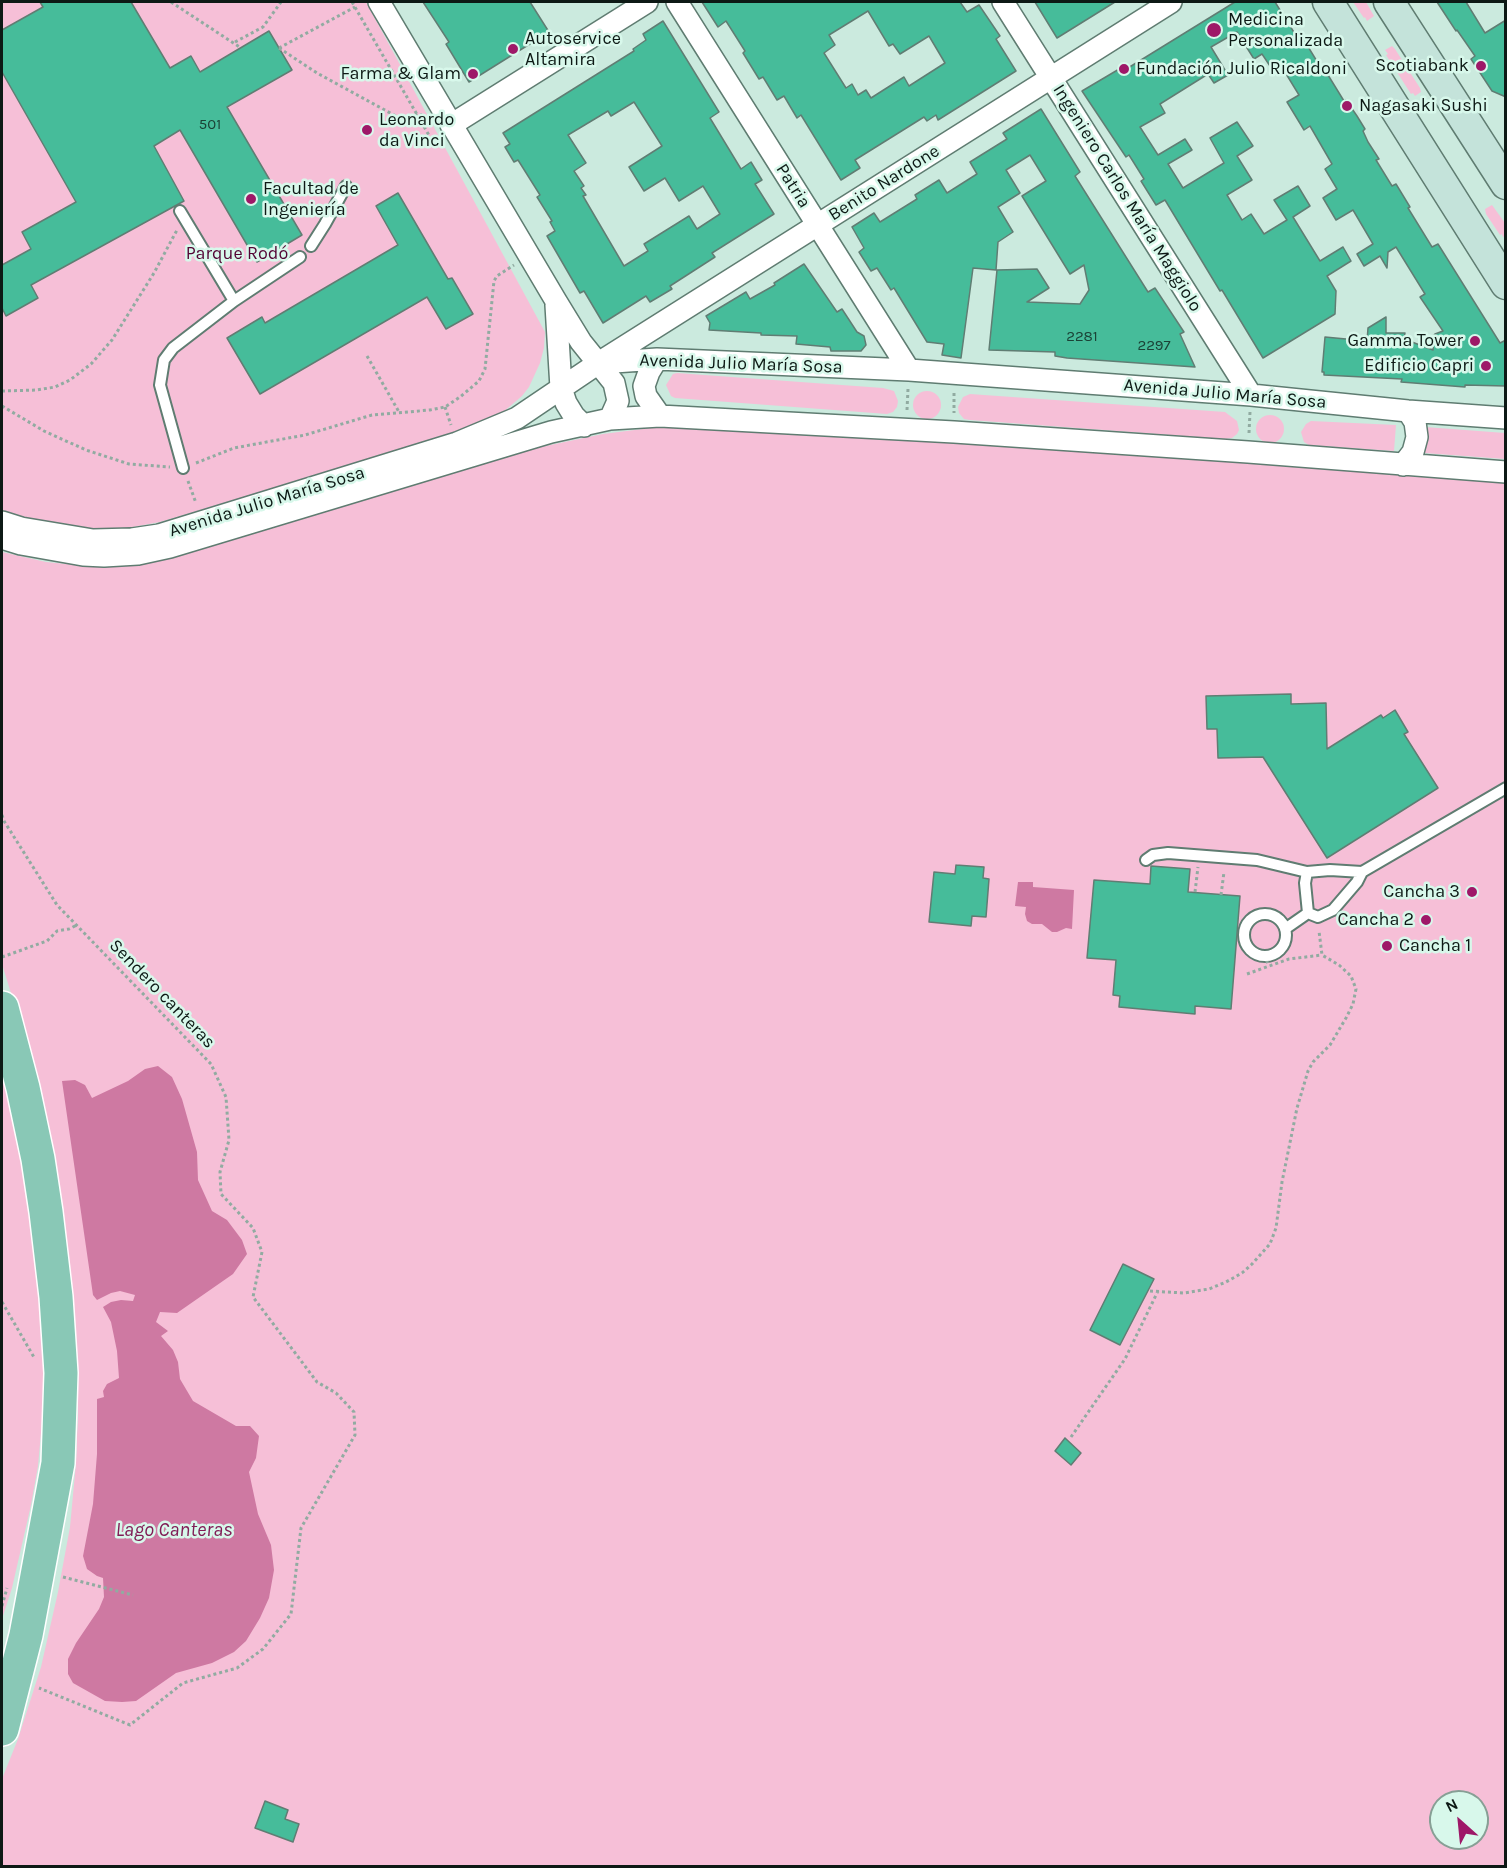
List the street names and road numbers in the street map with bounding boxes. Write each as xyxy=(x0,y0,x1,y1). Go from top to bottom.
street label: Ingeniero Carlos María Maggiolo xyxy=(1048,80,1206,316)
street label: Benito Nardone xyxy=(824,140,944,226)
street label: Patria xyxy=(771,160,815,212)
street label: Avenida Julio María Sosa xyxy=(639,350,843,378)
street label: Avenida Julio María Sosa xyxy=(1123,374,1327,414)
street label: Avenida Julio María Sosa xyxy=(167,462,367,542)
street label: Sendero canteras xyxy=(104,935,220,1053)

